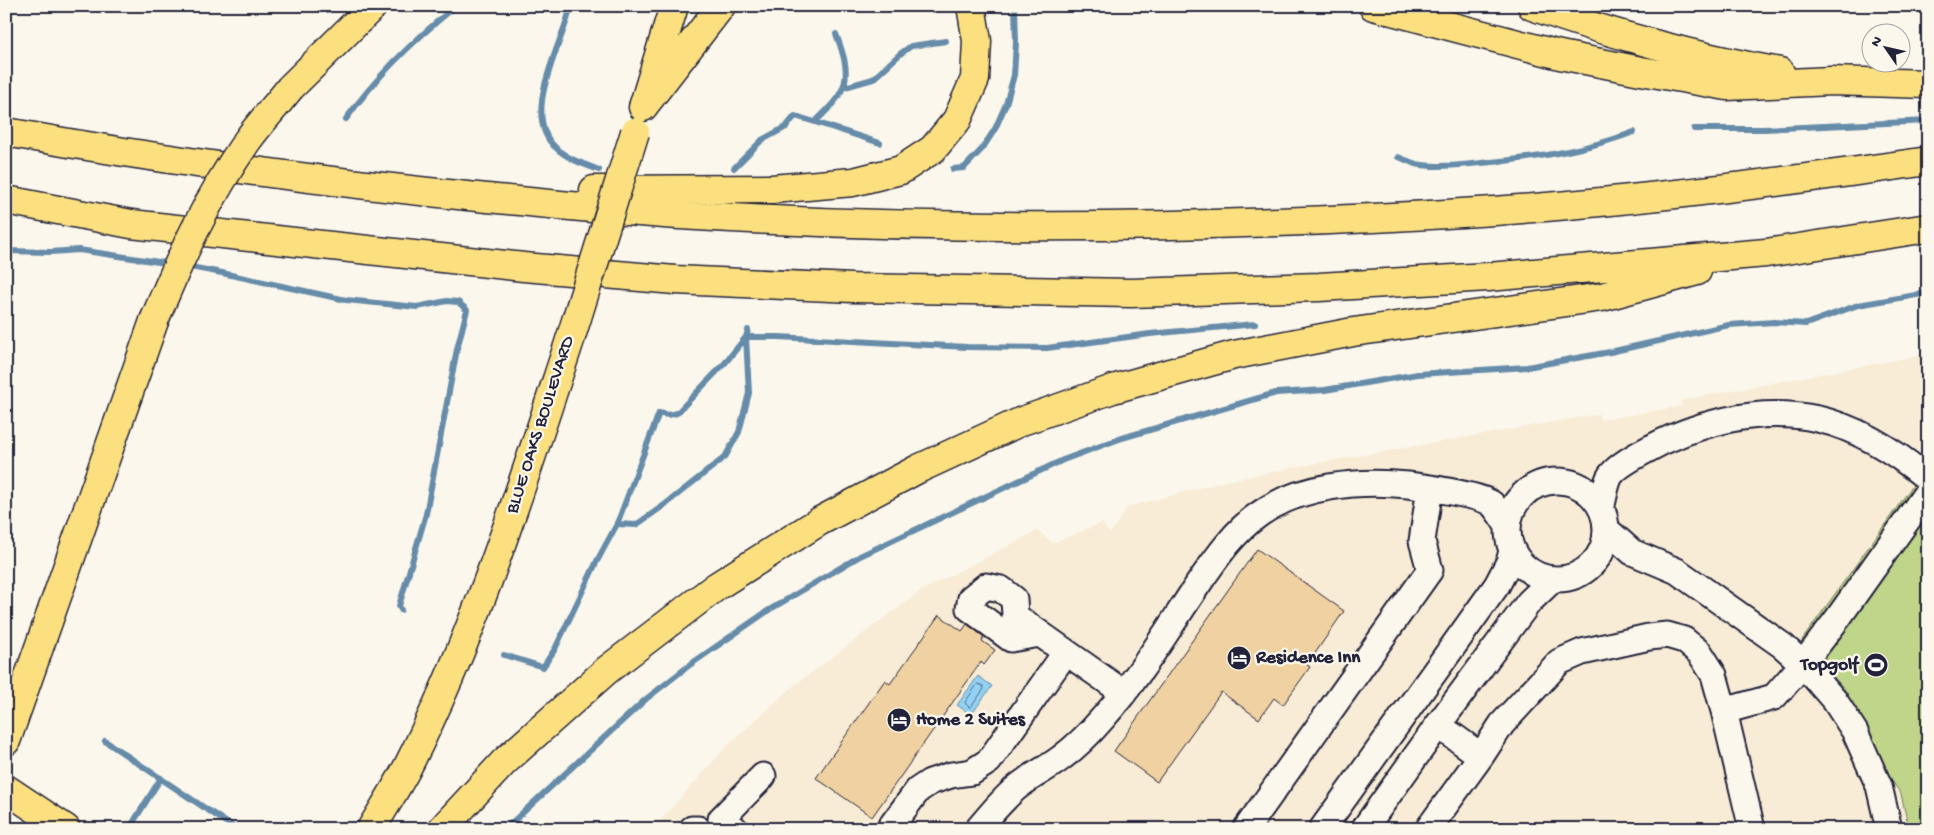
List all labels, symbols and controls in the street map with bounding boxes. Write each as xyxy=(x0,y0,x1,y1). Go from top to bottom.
north arrow xyxy=(1862,22,1912,72)
text: N xyxy=(1868,34,1887,51)
street label: BLUE OAKS BOULEVARD xyxy=(501,333,581,518)
hotel icon: Residence Inn xyxy=(1226,645,1252,671)
place label: Residence Inn xyxy=(1255,647,1361,670)
sports icon: Topgolf xyxy=(1863,652,1889,678)
place label: Topgolf xyxy=(1799,654,1860,677)
hotel icon: Home 2 Suites xyxy=(886,707,912,733)
place label: Home 2 Suites xyxy=(916,709,1026,732)

